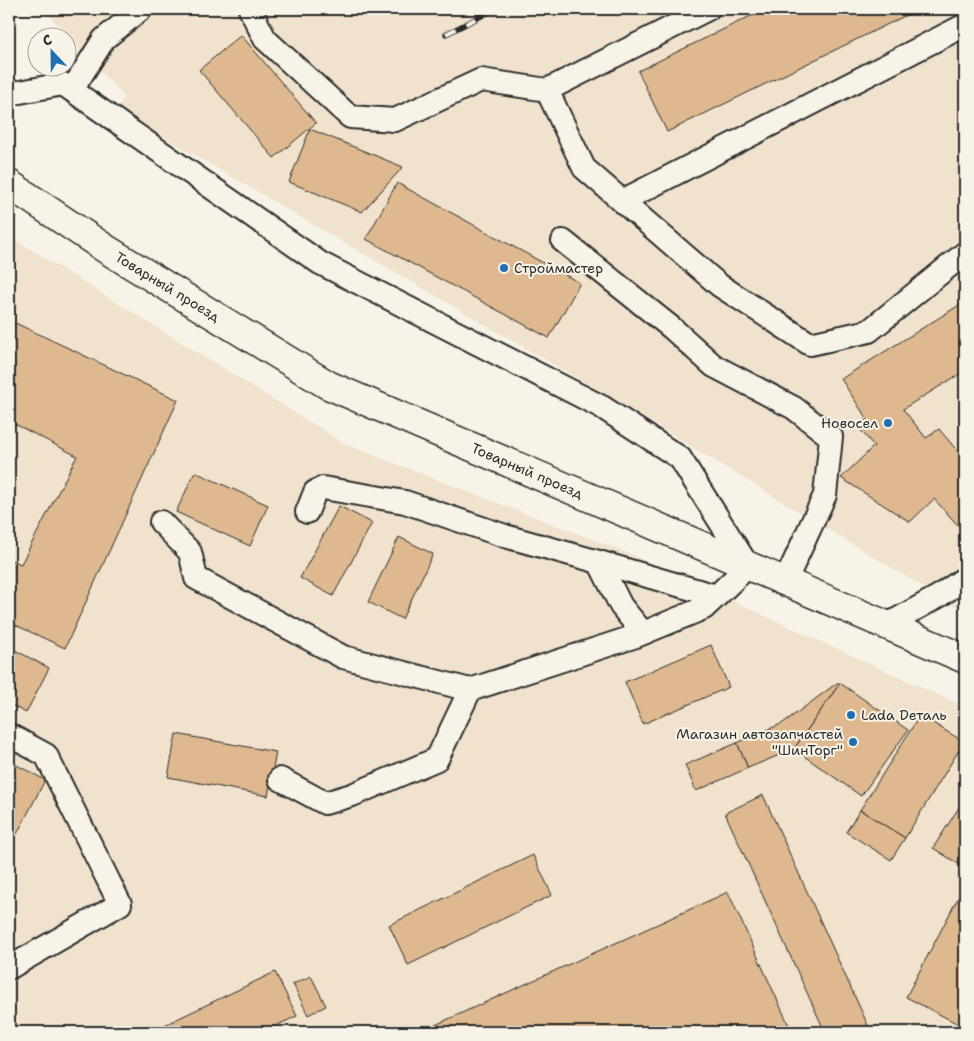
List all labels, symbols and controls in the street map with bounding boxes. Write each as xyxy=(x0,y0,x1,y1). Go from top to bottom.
north arrow xyxy=(28,28,78,78)
text: С xyxy=(40,30,54,50)
street label: Товарный проезд xyxy=(112,248,223,326)
place label: Строймастер xyxy=(514,259,603,277)
marker: Строймастер xyxy=(498,262,510,274)
place label: Новосел xyxy=(821,414,878,432)
marker: Новосел xyxy=(882,417,894,429)
street label: Товарный проезд xyxy=(469,439,586,503)
place label: Lada Dеталь xyxy=(861,706,947,724)
marker: Lada Dеталь xyxy=(845,709,857,721)
place label: Магазин автозапчастей "ШинТорг" xyxy=(676,725,843,759)
marker: Магазин автозапчастей "ШинТорг" xyxy=(847,736,859,748)

